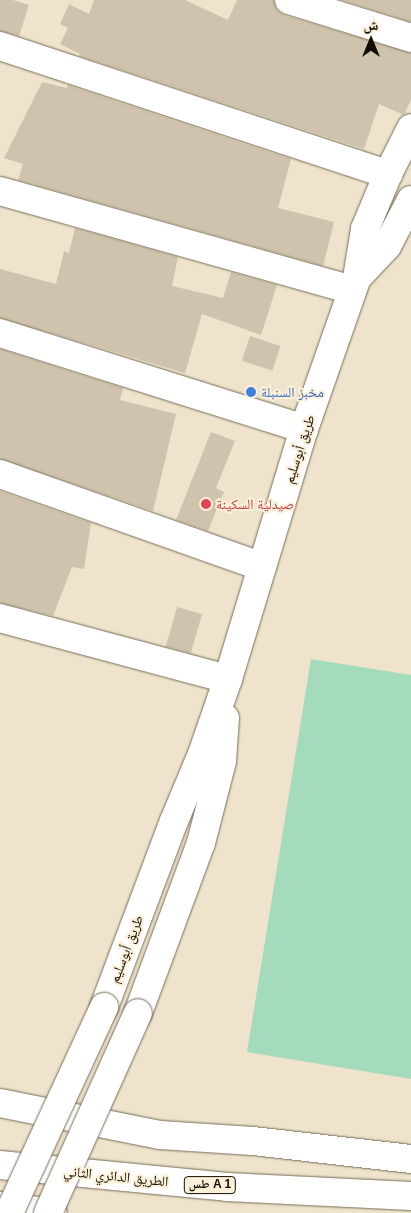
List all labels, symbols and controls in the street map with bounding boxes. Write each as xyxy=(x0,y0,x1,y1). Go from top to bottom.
north arrow xyxy=(346,15,396,65)
text: ش xyxy=(364,17,378,33)
place label: مخبز السنبلة xyxy=(261,384,324,400)
marker: مخبز السنبلة xyxy=(245,386,257,398)
street label: طريق أبوسليم xyxy=(280,412,318,486)
place label: صيدلية السكينة xyxy=(216,496,294,512)
marker: صيدلية السكينة xyxy=(200,498,212,510)
street label: طريق أبوسليم xyxy=(105,913,147,985)
street label: الطريق الدائري الثاني xyxy=(63,1162,169,1190)
road number: طس A 1 xyxy=(182,1176,238,1194)

